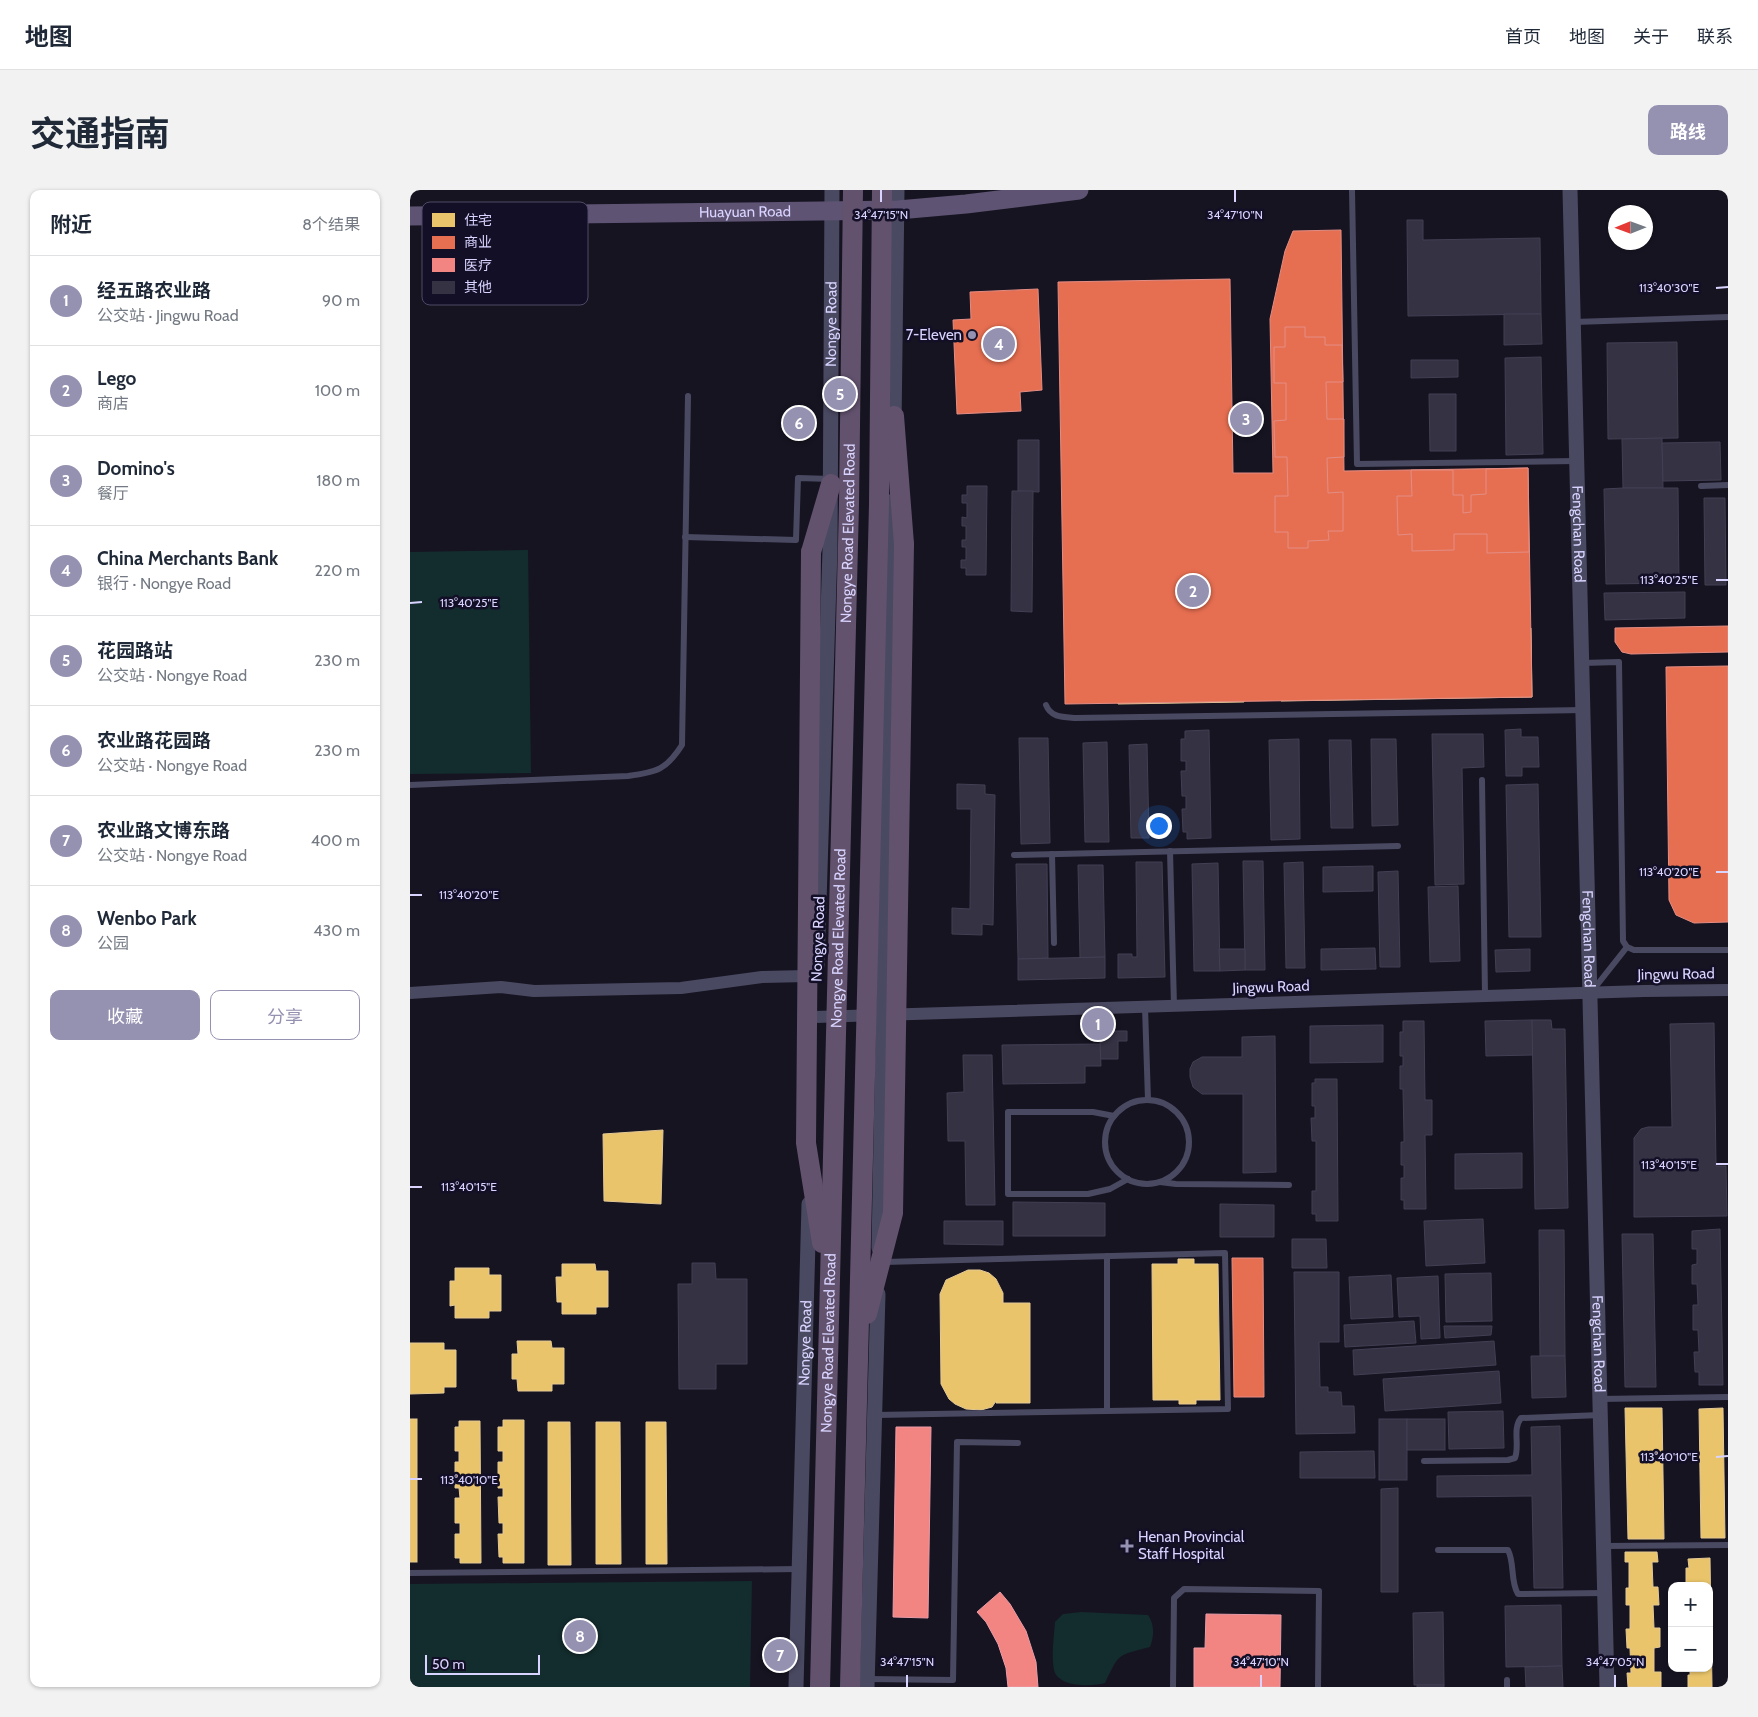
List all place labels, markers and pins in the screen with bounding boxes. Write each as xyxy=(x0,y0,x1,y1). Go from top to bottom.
pin: 4 xyxy=(983,325,1015,363)
place label: 7-Eleven xyxy=(906,326,962,344)
marker: 7-Eleven xyxy=(966,329,978,341)
pin: 5 xyxy=(824,375,856,413)
pin: 3 xyxy=(1230,400,1262,438)
pin: 6 xyxy=(783,404,815,442)
pin: 2 xyxy=(1177,572,1209,610)
pin: 1 xyxy=(1082,1005,1114,1043)
place label: Henan Provincial Staff Hospital xyxy=(1138,1528,1245,1563)
marker: Henan Provincial Staff Hospital xyxy=(1120,1539,1134,1553)
pin: 8 xyxy=(564,1617,596,1655)
pin: 7 xyxy=(764,1636,796,1674)

